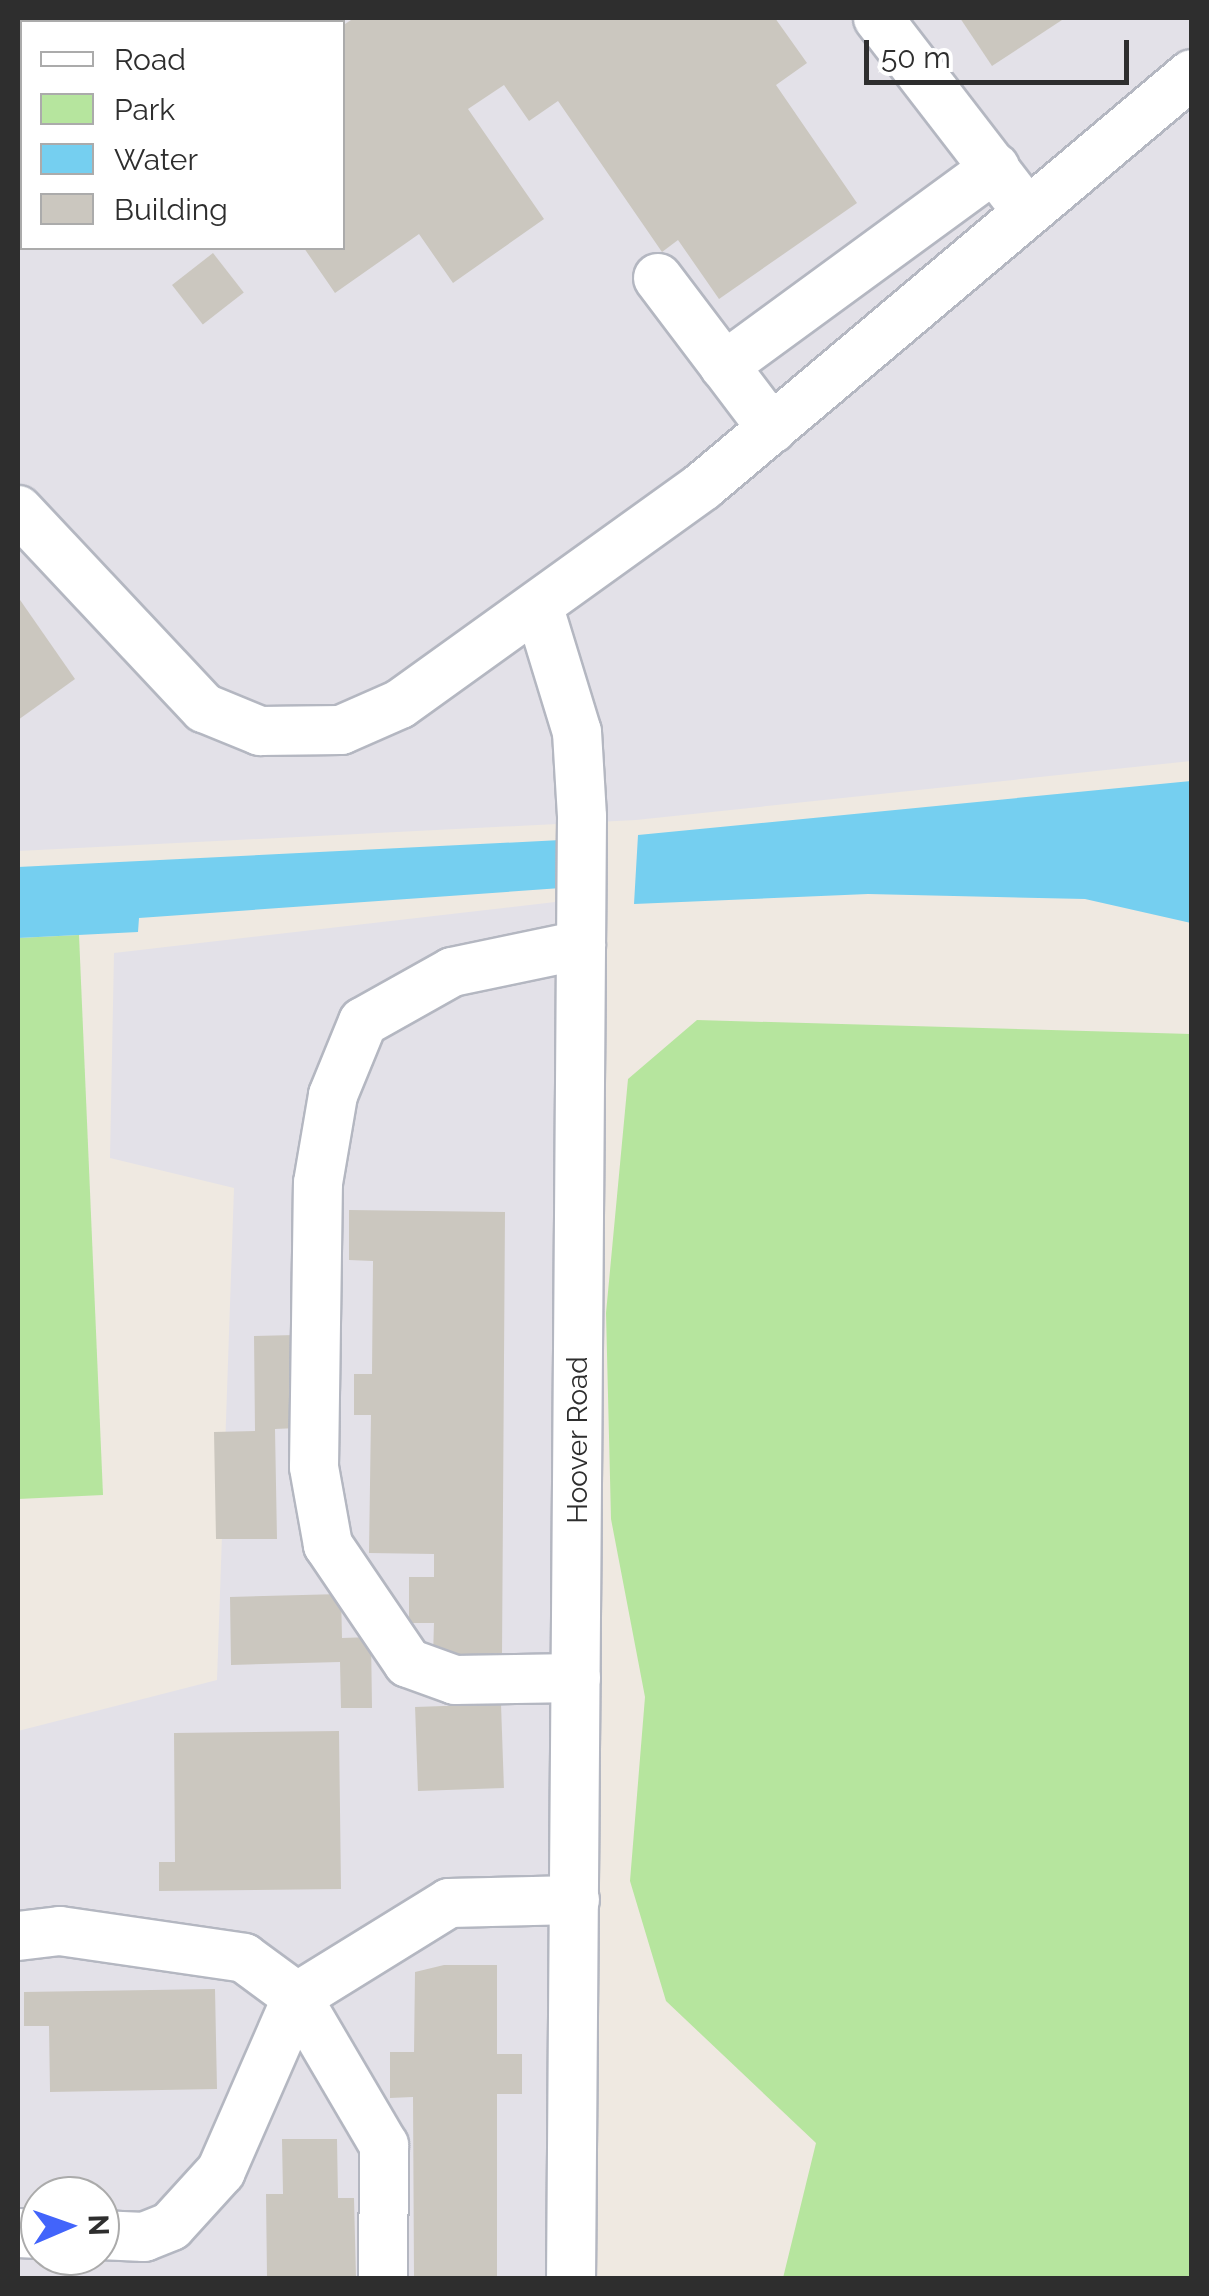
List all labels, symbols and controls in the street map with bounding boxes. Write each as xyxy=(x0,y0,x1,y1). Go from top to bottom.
legend xyxy=(20,20,345,250)
scale bar xyxy=(869,20,1134,82)
text: 50 m xyxy=(881,40,951,75)
text: Road xyxy=(114,42,186,77)
text: Park xyxy=(114,92,175,127)
text: Water xyxy=(114,142,198,177)
text: Building xyxy=(114,192,228,227)
street label: Hoover Road xyxy=(561,1356,595,1524)
north arrow xyxy=(20,2176,120,2276)
text: N xyxy=(82,2214,115,2236)

